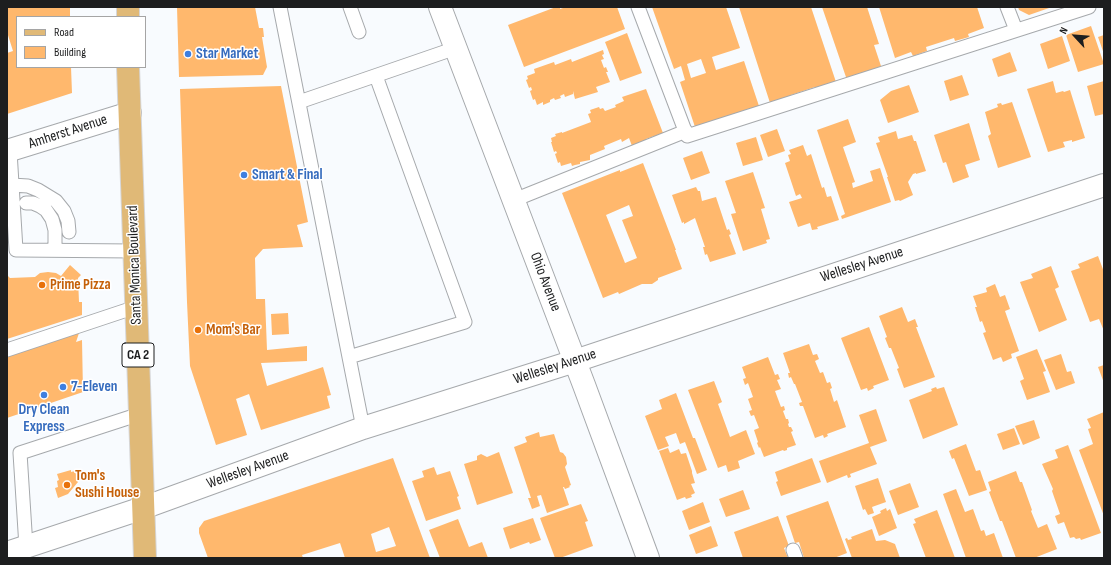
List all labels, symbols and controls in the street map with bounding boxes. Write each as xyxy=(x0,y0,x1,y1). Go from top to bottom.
legend xyxy=(16,16,146,68)
north arrow xyxy=(1055,16,1095,56)
text: Road xyxy=(54,25,74,40)
text: N xyxy=(1057,25,1071,36)
text: Building xyxy=(54,45,86,60)
place label: Star Market xyxy=(196,45,258,63)
marker: Star Market xyxy=(183,49,193,59)
street label: Amherst Avenue xyxy=(26,111,110,153)
place label: Smart & Final xyxy=(252,166,323,184)
marker: Smart & Final xyxy=(239,170,249,180)
street label: Santa Monica Boulevard xyxy=(124,205,146,325)
street label: Wellesley Avenue xyxy=(818,243,906,287)
street label: Ohio Avenue xyxy=(526,250,564,314)
place label: Prime Pizza xyxy=(50,276,111,294)
marker: Prime Pizza xyxy=(37,280,47,290)
place label: Mom's Bar xyxy=(206,321,260,339)
marker: Mom's Bar xyxy=(193,325,203,335)
road number: CA 2 xyxy=(122,343,154,367)
street label: Wellesley Avenue xyxy=(511,345,599,389)
place label: 7-Eleven xyxy=(71,378,118,396)
marker: 7-Eleven xyxy=(58,382,68,392)
marker: Dry Clean Express xyxy=(39,390,49,400)
place label: Dry Clean Express xyxy=(18,401,70,436)
street label: Wellesley Avenue xyxy=(204,447,292,493)
place label: Tom's Sushi House xyxy=(75,467,139,502)
marker: Tom's Sushi House xyxy=(62,480,72,490)

